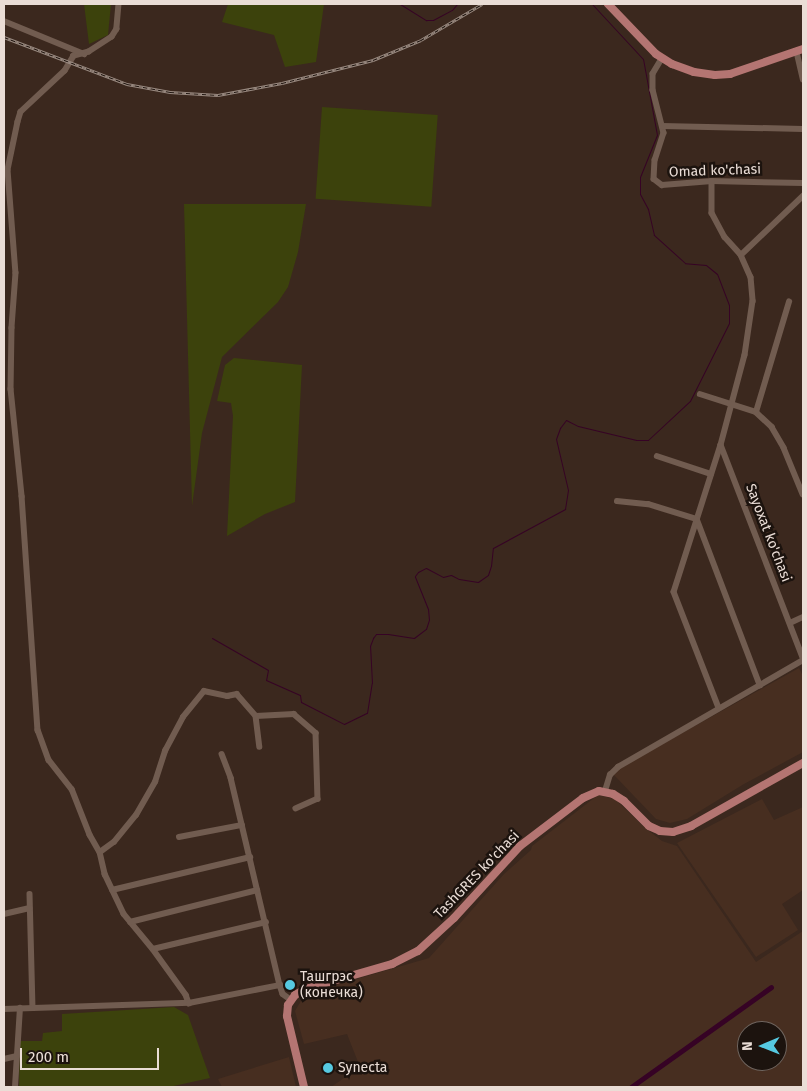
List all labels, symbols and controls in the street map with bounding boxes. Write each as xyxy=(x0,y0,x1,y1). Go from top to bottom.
street label: Omad ko'chasi xyxy=(669,161,761,181)
street label: Sayoxat ko'chasi xyxy=(742,482,794,584)
street label: TashGRES ko'chasi xyxy=(431,828,523,922)
place label: Ташгрэс (конечка) xyxy=(300,969,363,1002)
marker: Ташгрэс (конечка) xyxy=(284,979,296,991)
north arrow xyxy=(737,1021,787,1071)
scale bar xyxy=(22,1038,161,1070)
text: N xyxy=(739,1041,756,1051)
text: 200 m xyxy=(28,1048,69,1066)
place label: Synecta xyxy=(338,1060,387,1076)
marker: Synecta xyxy=(322,1062,334,1074)

